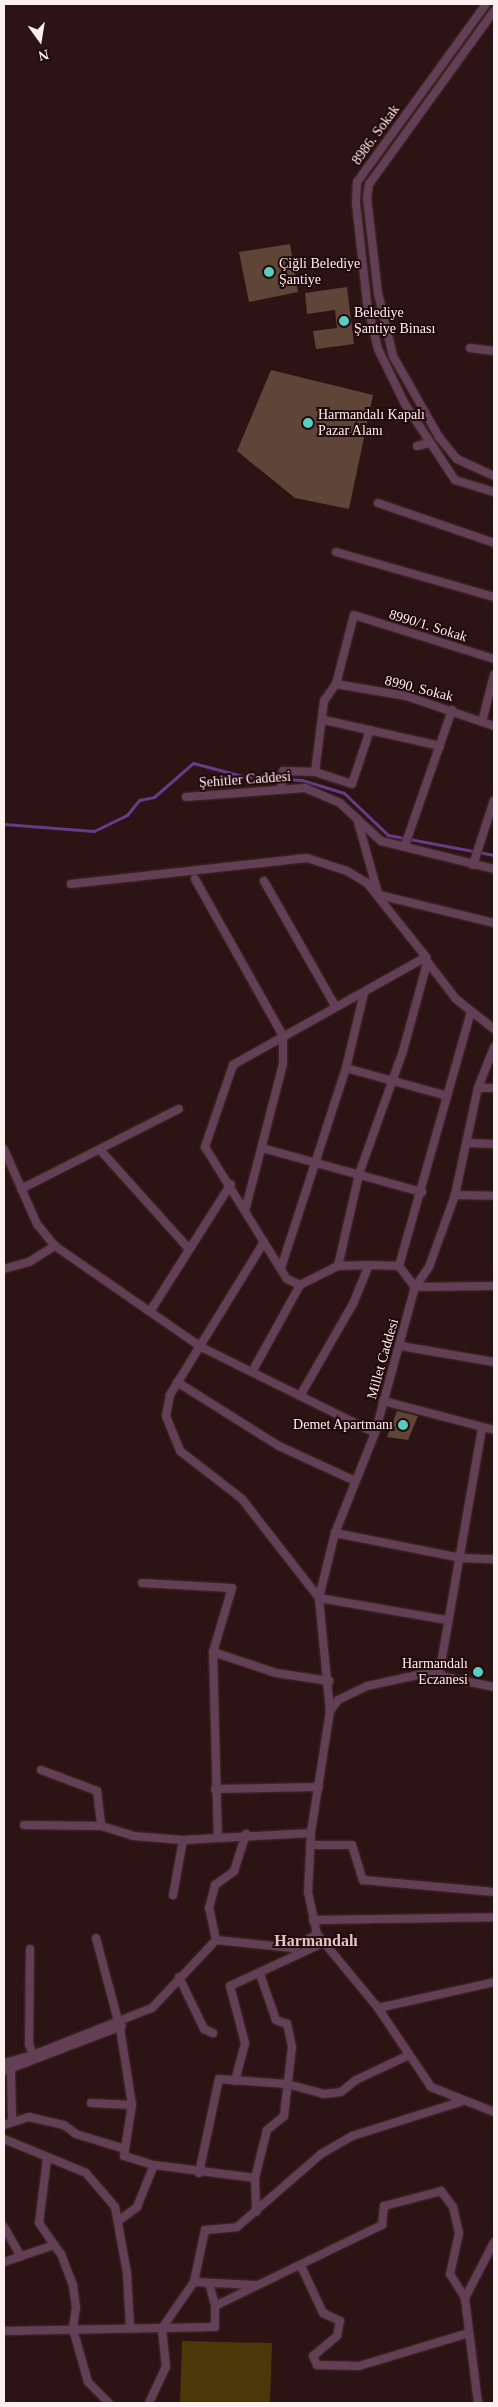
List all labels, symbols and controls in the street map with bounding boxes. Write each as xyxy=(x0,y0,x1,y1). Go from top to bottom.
north arrow xyxy=(15,15,65,65)
text: N xyxy=(37,47,50,64)
street label: 8986. Sokak xyxy=(349,102,403,168)
place label: Çiğli Belediye Şantiye xyxy=(279,256,360,288)
marker: Çiğli Belediye Şantiye xyxy=(263,266,275,278)
place label: Belediye Şantiye Binası xyxy=(354,305,435,338)
marker: Belediye Şantiye Binası xyxy=(338,315,350,327)
place label: Harmandalı Kapalı Pazar Alanı xyxy=(318,407,425,440)
marker: Harmandalı Kapalı Pazar Alanı xyxy=(302,417,314,429)
street label: 8990/1. Sokak xyxy=(387,606,469,646)
street label: 8990. Sokak xyxy=(383,672,455,706)
street label: Şehitler Caddesi xyxy=(198,768,292,792)
street label: Millet Caddesi xyxy=(364,1317,402,1401)
place label: Demet Apartmanı xyxy=(292,1417,393,1433)
marker: Demet Apartmanı xyxy=(397,1419,409,1431)
place label: Harmandalı Eczanesi xyxy=(402,1656,468,1688)
marker: Harmandalı Eczanesi xyxy=(472,1666,484,1678)
district label: Harmandalı xyxy=(274,1931,358,1951)

